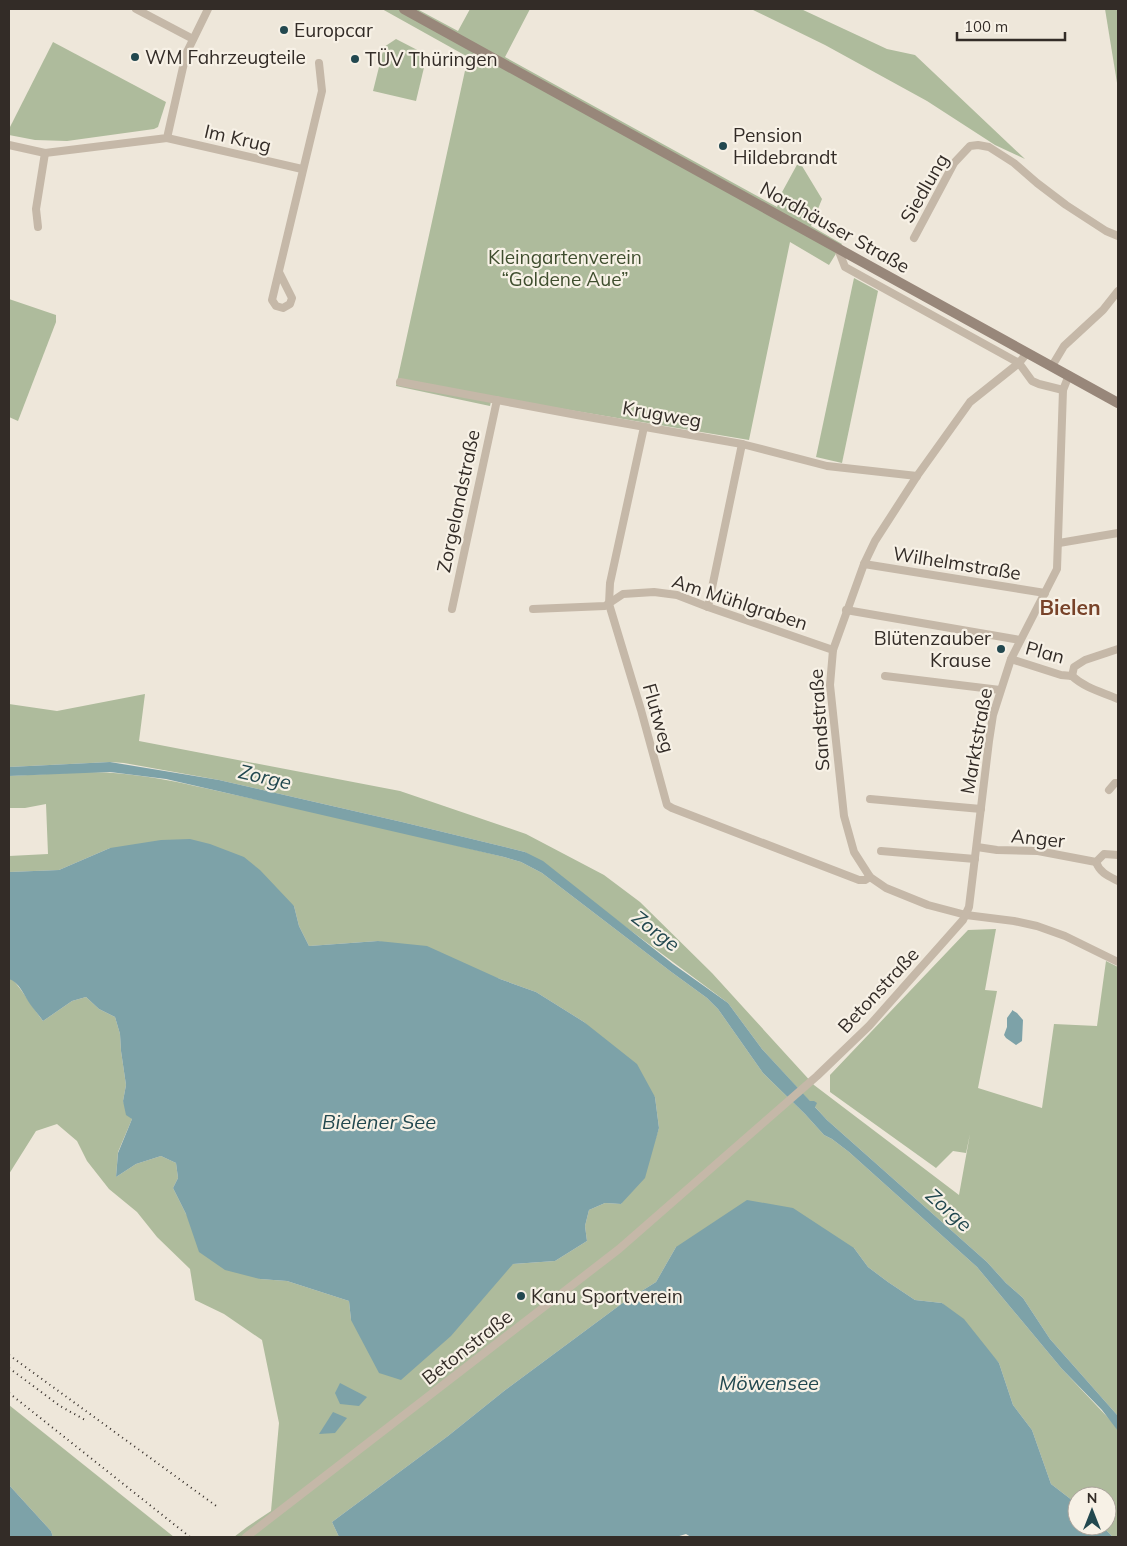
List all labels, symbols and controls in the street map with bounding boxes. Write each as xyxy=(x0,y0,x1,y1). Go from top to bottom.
scale bar xyxy=(957,10,1064,42)
text: 100 m xyxy=(964,17,1008,36)
place label: Europcar xyxy=(294,18,373,42)
marker: Europcar xyxy=(278,24,290,36)
place label: WM Fahrzeugteile xyxy=(145,45,306,69)
place label: TÜV Thüringen xyxy=(365,47,498,71)
marker: WM Fahrzeugteile xyxy=(129,51,141,63)
marker: TÜV Thüringen xyxy=(349,53,361,65)
street label: Im Krug xyxy=(202,119,274,157)
place label: Pension Hildebrandt xyxy=(733,123,837,169)
marker: Pension Hildebrandt xyxy=(717,140,729,152)
street label: Siedlung xyxy=(895,149,953,227)
street label: Nordhäuser Straße xyxy=(756,176,914,278)
park label: Kleingartenverein “Goldene Aue” xyxy=(488,245,642,291)
street label: Krugweg xyxy=(621,395,703,433)
street label: Zorgelandstraße xyxy=(431,427,485,575)
street label: Wilhelmstraße xyxy=(891,541,1023,585)
street label: Am Mühlgraben xyxy=(669,569,811,635)
district label: Bielen xyxy=(1039,594,1101,620)
place label: Blütenzauber Krause xyxy=(874,626,991,672)
street label: Plan xyxy=(1023,635,1067,669)
marker: Blütenzauber Krause xyxy=(995,643,1007,655)
street label: Sandstraße xyxy=(803,668,835,772)
street label: Flutweg xyxy=(638,681,680,755)
street label: Marktstraße xyxy=(955,686,997,796)
water label: Zorge xyxy=(236,758,294,795)
street label: Anger xyxy=(1010,823,1066,853)
water label: Zorge xyxy=(628,905,685,957)
street label: Betonstraße xyxy=(832,942,924,1038)
water label: Bielener See xyxy=(322,1109,436,1134)
water label: Zorge xyxy=(921,1183,978,1237)
place label: Kanu Sportverein xyxy=(531,1284,683,1308)
marker: Kanu Sportverein xyxy=(515,1290,527,1302)
street label: Betonstraße xyxy=(417,1304,517,1390)
water label: Möwensee xyxy=(719,1370,819,1395)
north arrow xyxy=(1067,1486,1117,1536)
text: N xyxy=(1087,1489,1097,1507)

